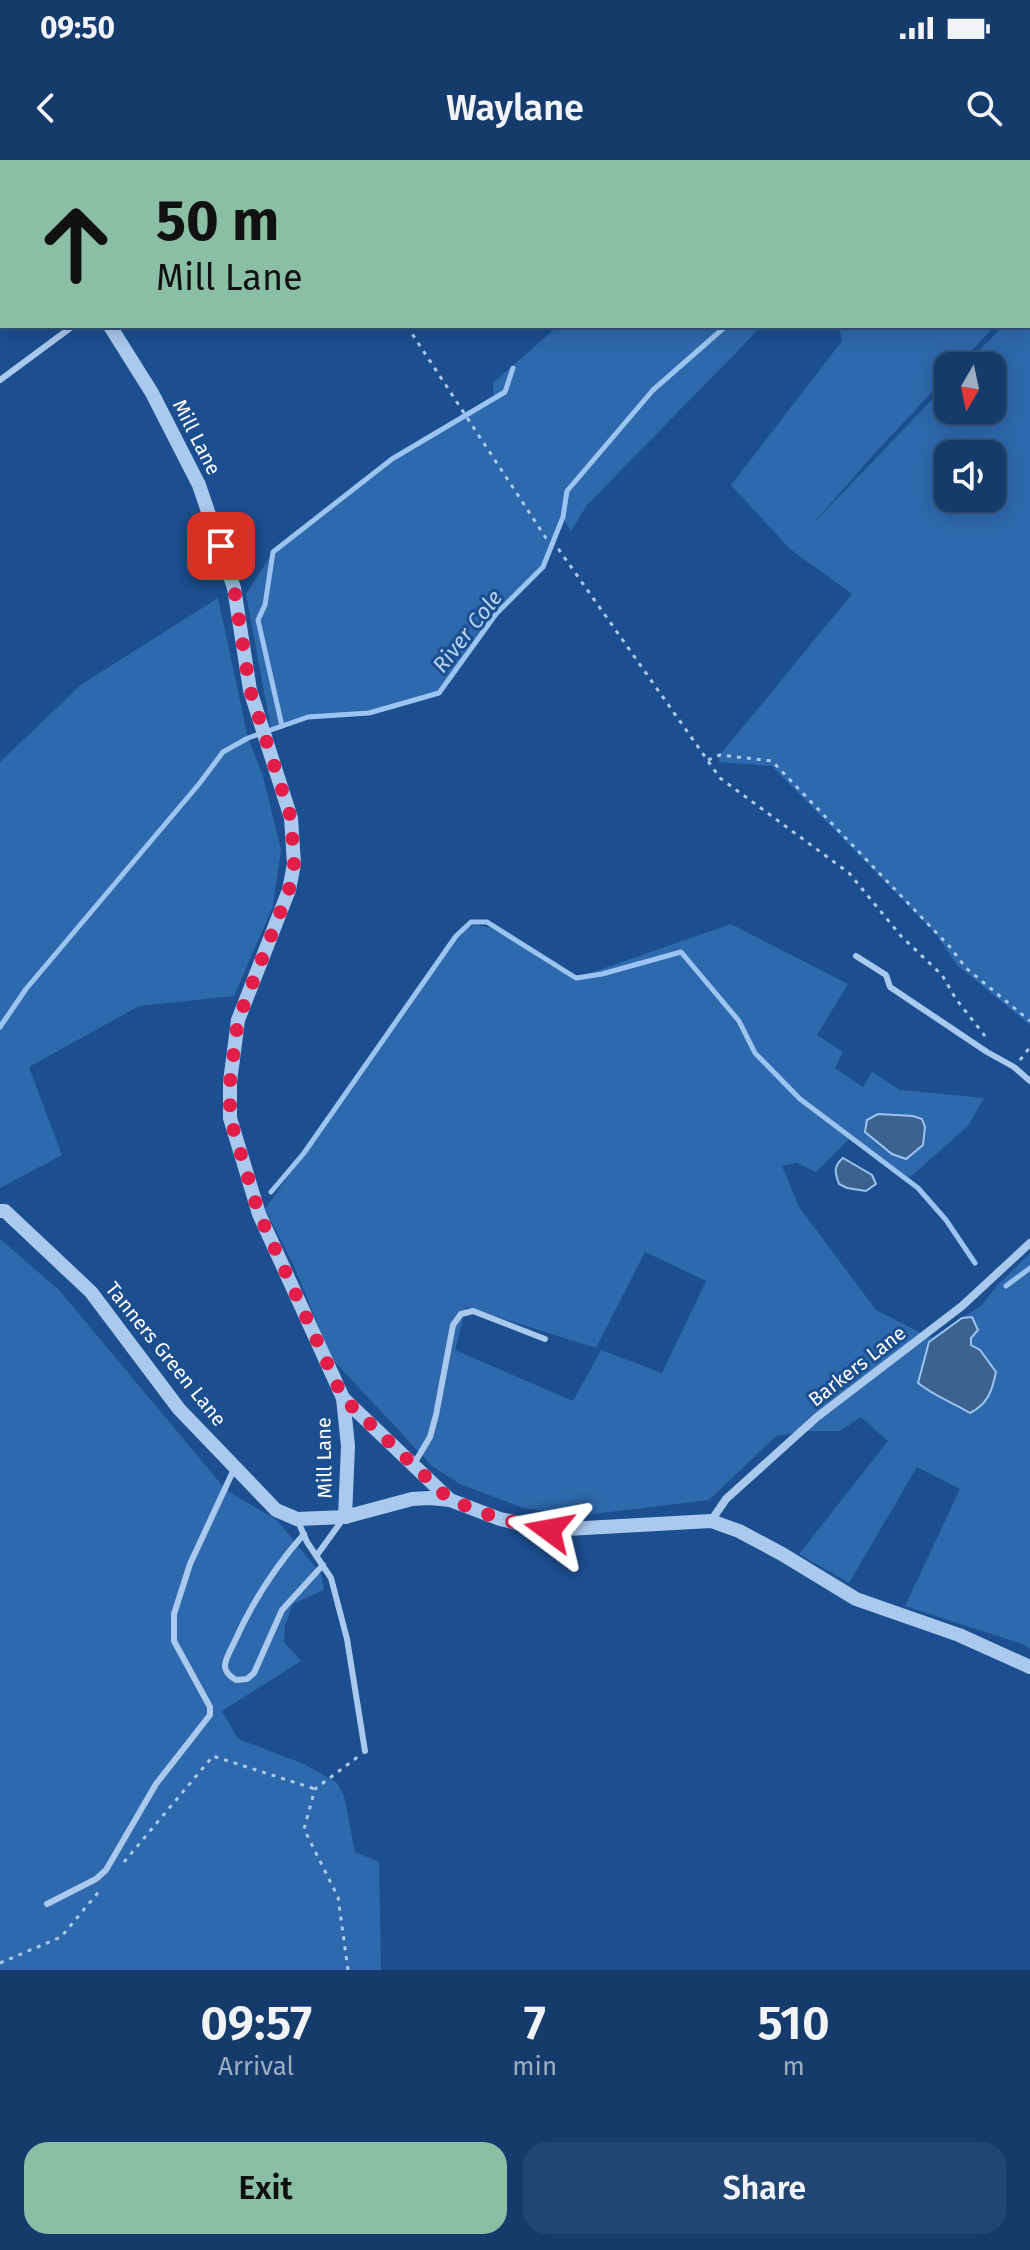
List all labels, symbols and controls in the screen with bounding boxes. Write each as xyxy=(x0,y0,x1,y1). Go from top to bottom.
text: 09:50 xyxy=(40,10,115,46)
icon: back xyxy=(24,86,68,130)
text: Waylane xyxy=(446,86,584,130)
icon: search xyxy=(962,86,1006,130)
text: 50 m xyxy=(156,188,279,255)
icon: ahead xyxy=(24,192,128,296)
text: Mill Lane xyxy=(156,256,303,300)
north arrow xyxy=(934,352,1006,424)
map controls xyxy=(934,352,1006,512)
street label: Mill Lane xyxy=(168,395,226,479)
button: sound xyxy=(934,440,1006,512)
pin xyxy=(187,512,255,580)
icon: arrive xyxy=(199,524,243,568)
water label: River Cole xyxy=(427,585,508,678)
street label: Tanners Green Lane xyxy=(101,1277,231,1431)
street label: Barkers Lane xyxy=(803,1321,911,1411)
street label: Mill Lane xyxy=(311,1417,337,1499)
position arrow xyxy=(507,1488,591,1572)
text: 09:57 xyxy=(200,1994,312,2052)
text: 7 xyxy=(524,1994,546,2052)
text: 510 xyxy=(757,1994,830,2052)
text: Arrival xyxy=(218,2051,294,2082)
text: min xyxy=(512,2051,557,2082)
text: m xyxy=(782,2051,805,2082)
button: Exit xyxy=(24,2142,507,2234)
button: Share xyxy=(523,2142,1006,2234)

